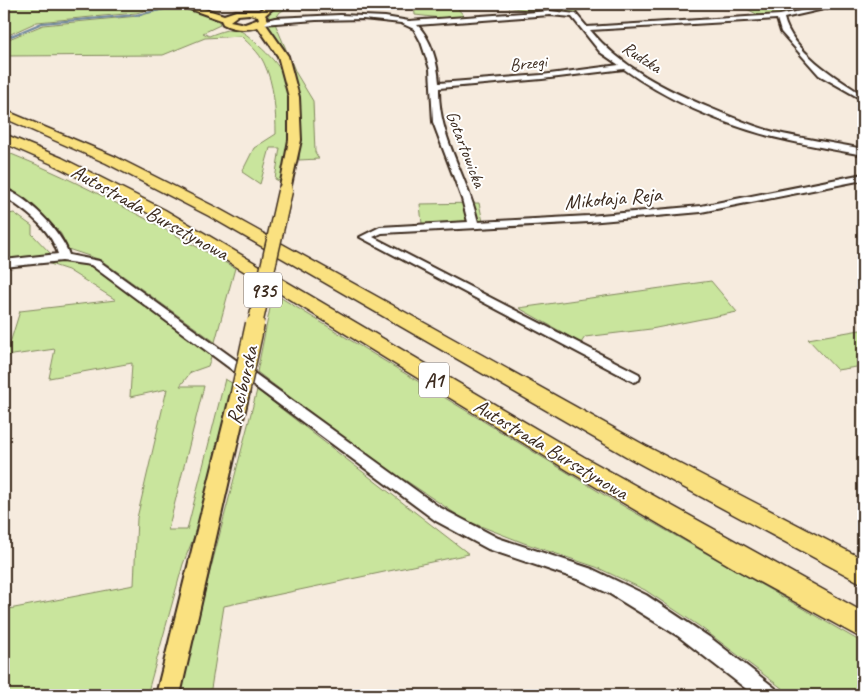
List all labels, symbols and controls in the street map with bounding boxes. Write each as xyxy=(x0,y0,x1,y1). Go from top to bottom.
street label: Rudzka xyxy=(618,36,667,79)
street label: Brzegi xyxy=(508,50,550,76)
street label: Gotartowicka xyxy=(441,108,491,192)
street label: Autostrada Bursztynowa xyxy=(67,158,234,267)
street label: Mikołaja Reja xyxy=(563,181,664,215)
road number: 935 xyxy=(244,272,282,308)
street label: Raciborska xyxy=(220,341,264,427)
road number: A1 xyxy=(419,362,449,398)
street label: Autostrada Bursztynowa xyxy=(469,393,634,506)

